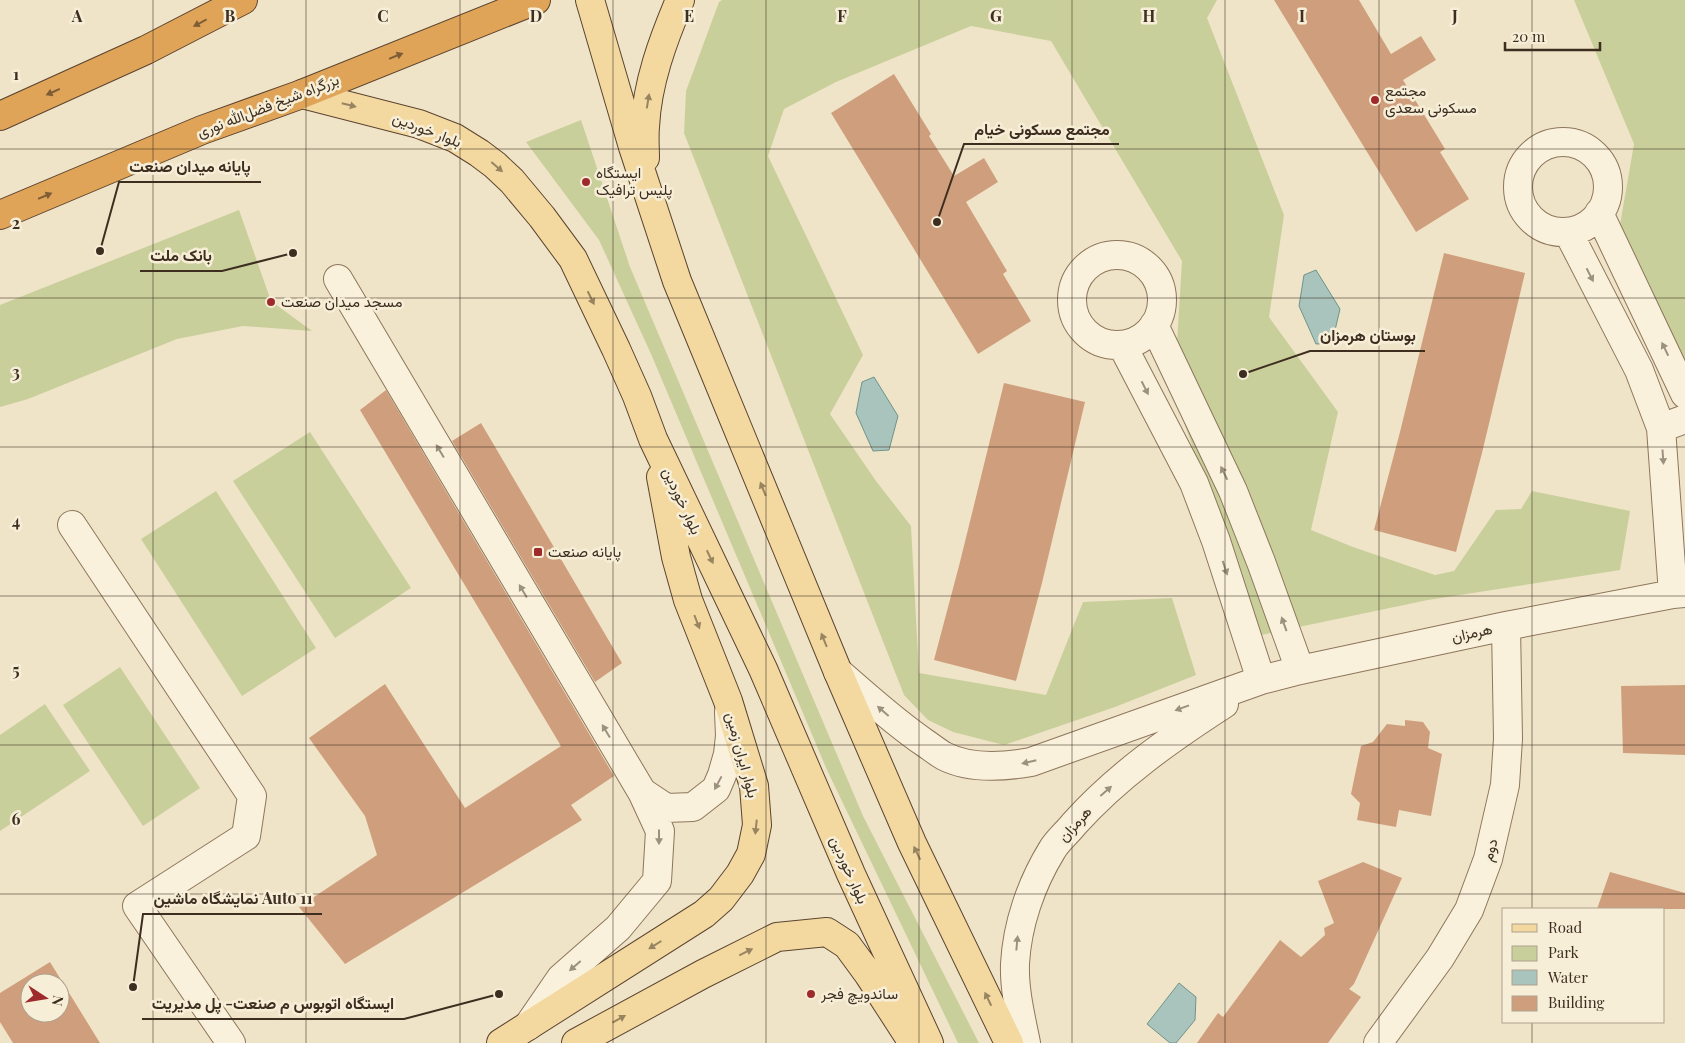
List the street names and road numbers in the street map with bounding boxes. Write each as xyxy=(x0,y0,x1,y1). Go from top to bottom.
street label: بزرگراه شیخ فضل‌الله نوری xyxy=(194,69,342,143)
street label: بلوار خوردین xyxy=(390,107,465,152)
street label: بلوار خوردین xyxy=(658,464,707,538)
street label: هرمزان xyxy=(1449,618,1494,646)
street label: بلوار ایران زمین xyxy=(721,710,764,800)
street label: هرمزان xyxy=(1053,801,1096,845)
street label: بلوار خوردین xyxy=(825,833,874,907)
street label: دوم xyxy=(1476,836,1503,864)

